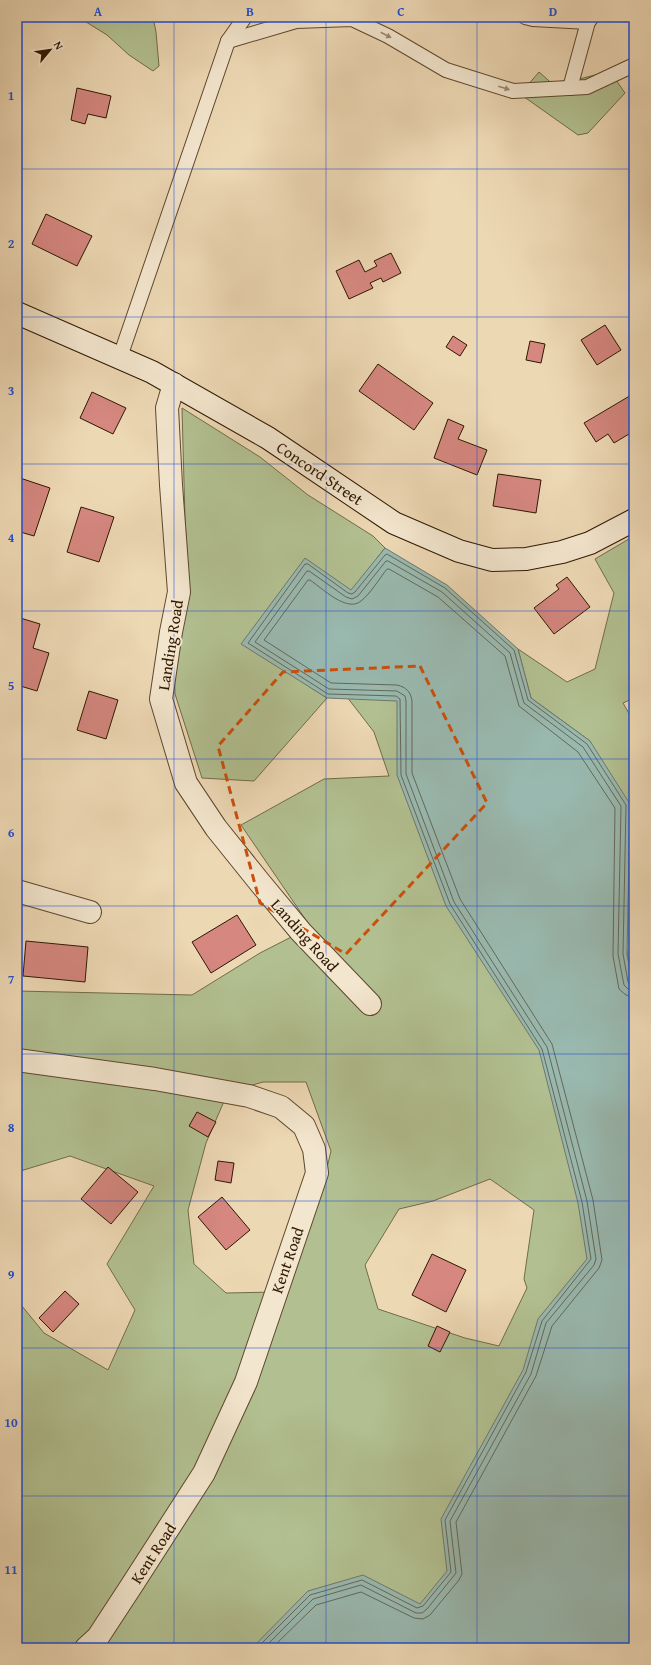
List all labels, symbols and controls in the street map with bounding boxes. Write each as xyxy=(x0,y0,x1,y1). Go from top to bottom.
text: A xyxy=(94,2,103,21)
text: B xyxy=(246,2,254,21)
text: C xyxy=(397,2,405,21)
text: D xyxy=(549,2,557,21)
north arrow xyxy=(30,30,70,70)
one-way arrow xyxy=(380,32,392,38)
text: N xyxy=(50,38,68,53)
one-way arrow xyxy=(498,85,510,91)
text: 1 xyxy=(8,86,14,105)
text: 2 xyxy=(8,234,15,253)
text: 3 xyxy=(8,381,14,400)
street label: Concord Street xyxy=(272,435,368,511)
text: 4 xyxy=(8,528,15,547)
street label: Landing Road xyxy=(151,598,189,692)
text: 5 xyxy=(8,676,15,695)
text: 6 xyxy=(8,823,15,842)
street label: Landing Road xyxy=(266,893,345,977)
text: 7 xyxy=(8,970,15,989)
text: 8 xyxy=(8,1118,15,1137)
street label: Kent Road xyxy=(264,1223,310,1296)
text: 9 xyxy=(8,1265,15,1284)
text: 10 xyxy=(4,1413,18,1432)
street label: Kent Road xyxy=(124,1517,182,1588)
text: 11 xyxy=(4,1560,18,1579)

